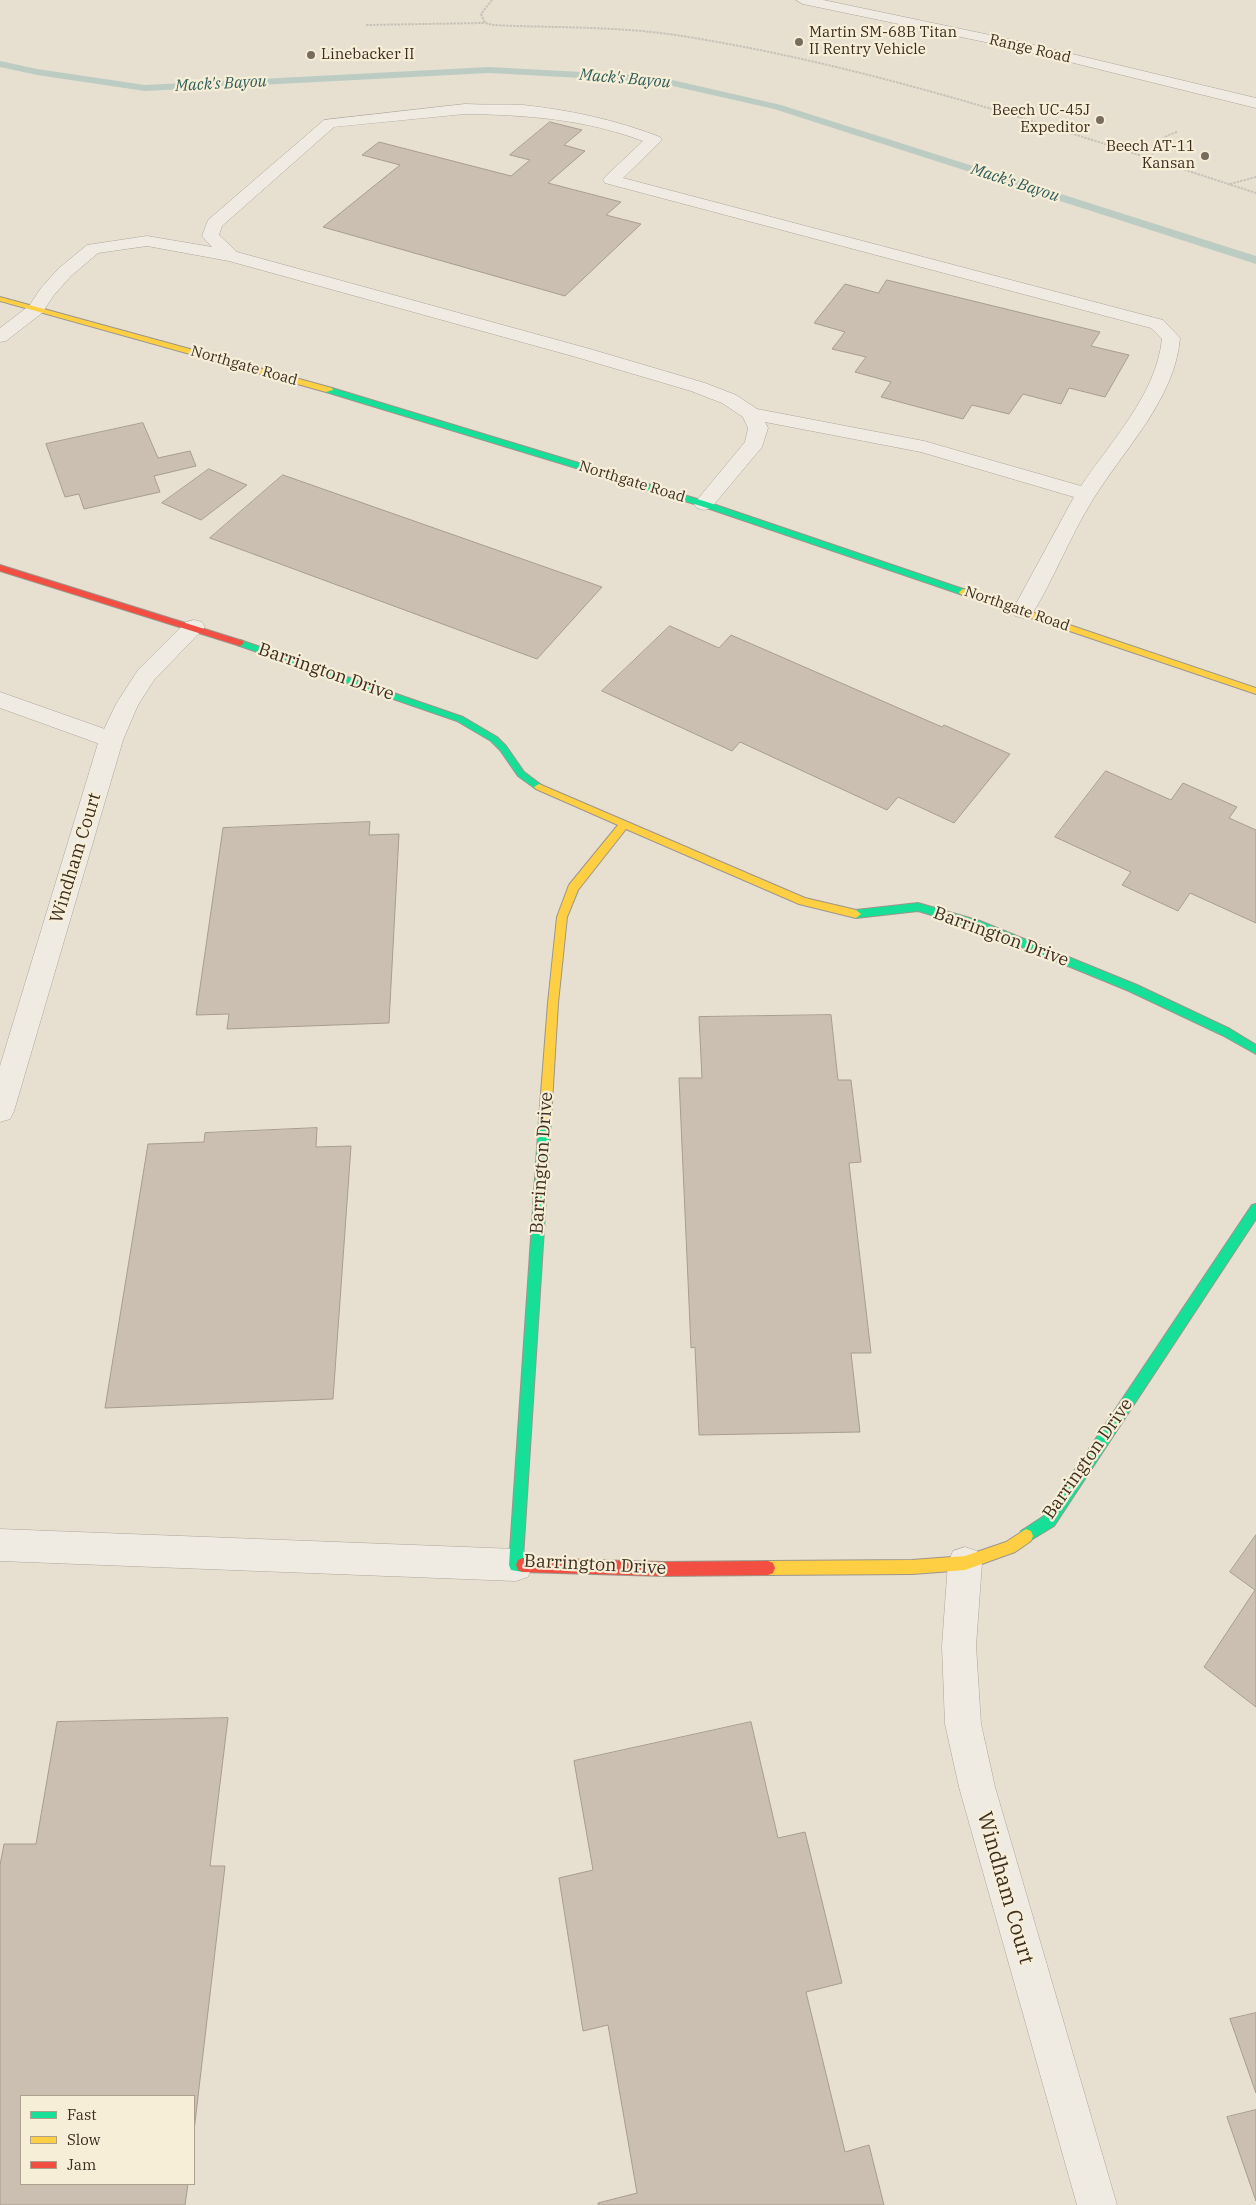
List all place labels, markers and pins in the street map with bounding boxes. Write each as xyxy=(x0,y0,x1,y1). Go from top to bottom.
place label: Martin SM-68B Titan II Rentry Vehicle xyxy=(809,24,957,59)
marker: Martin SM-68B Titan II Rentry Vehicle xyxy=(793,36,805,48)
place label: Linebacker II xyxy=(321,46,414,64)
marker: Linebacker II xyxy=(305,49,317,61)
place label: Beech UC-45J Expeditor xyxy=(992,102,1090,137)
marker: Beech UC-45J Expeditor xyxy=(1094,114,1106,126)
place label: Beech AT-11 Kansan xyxy=(1106,138,1195,173)
marker: Beech AT-11 Kansan xyxy=(1199,150,1211,162)

